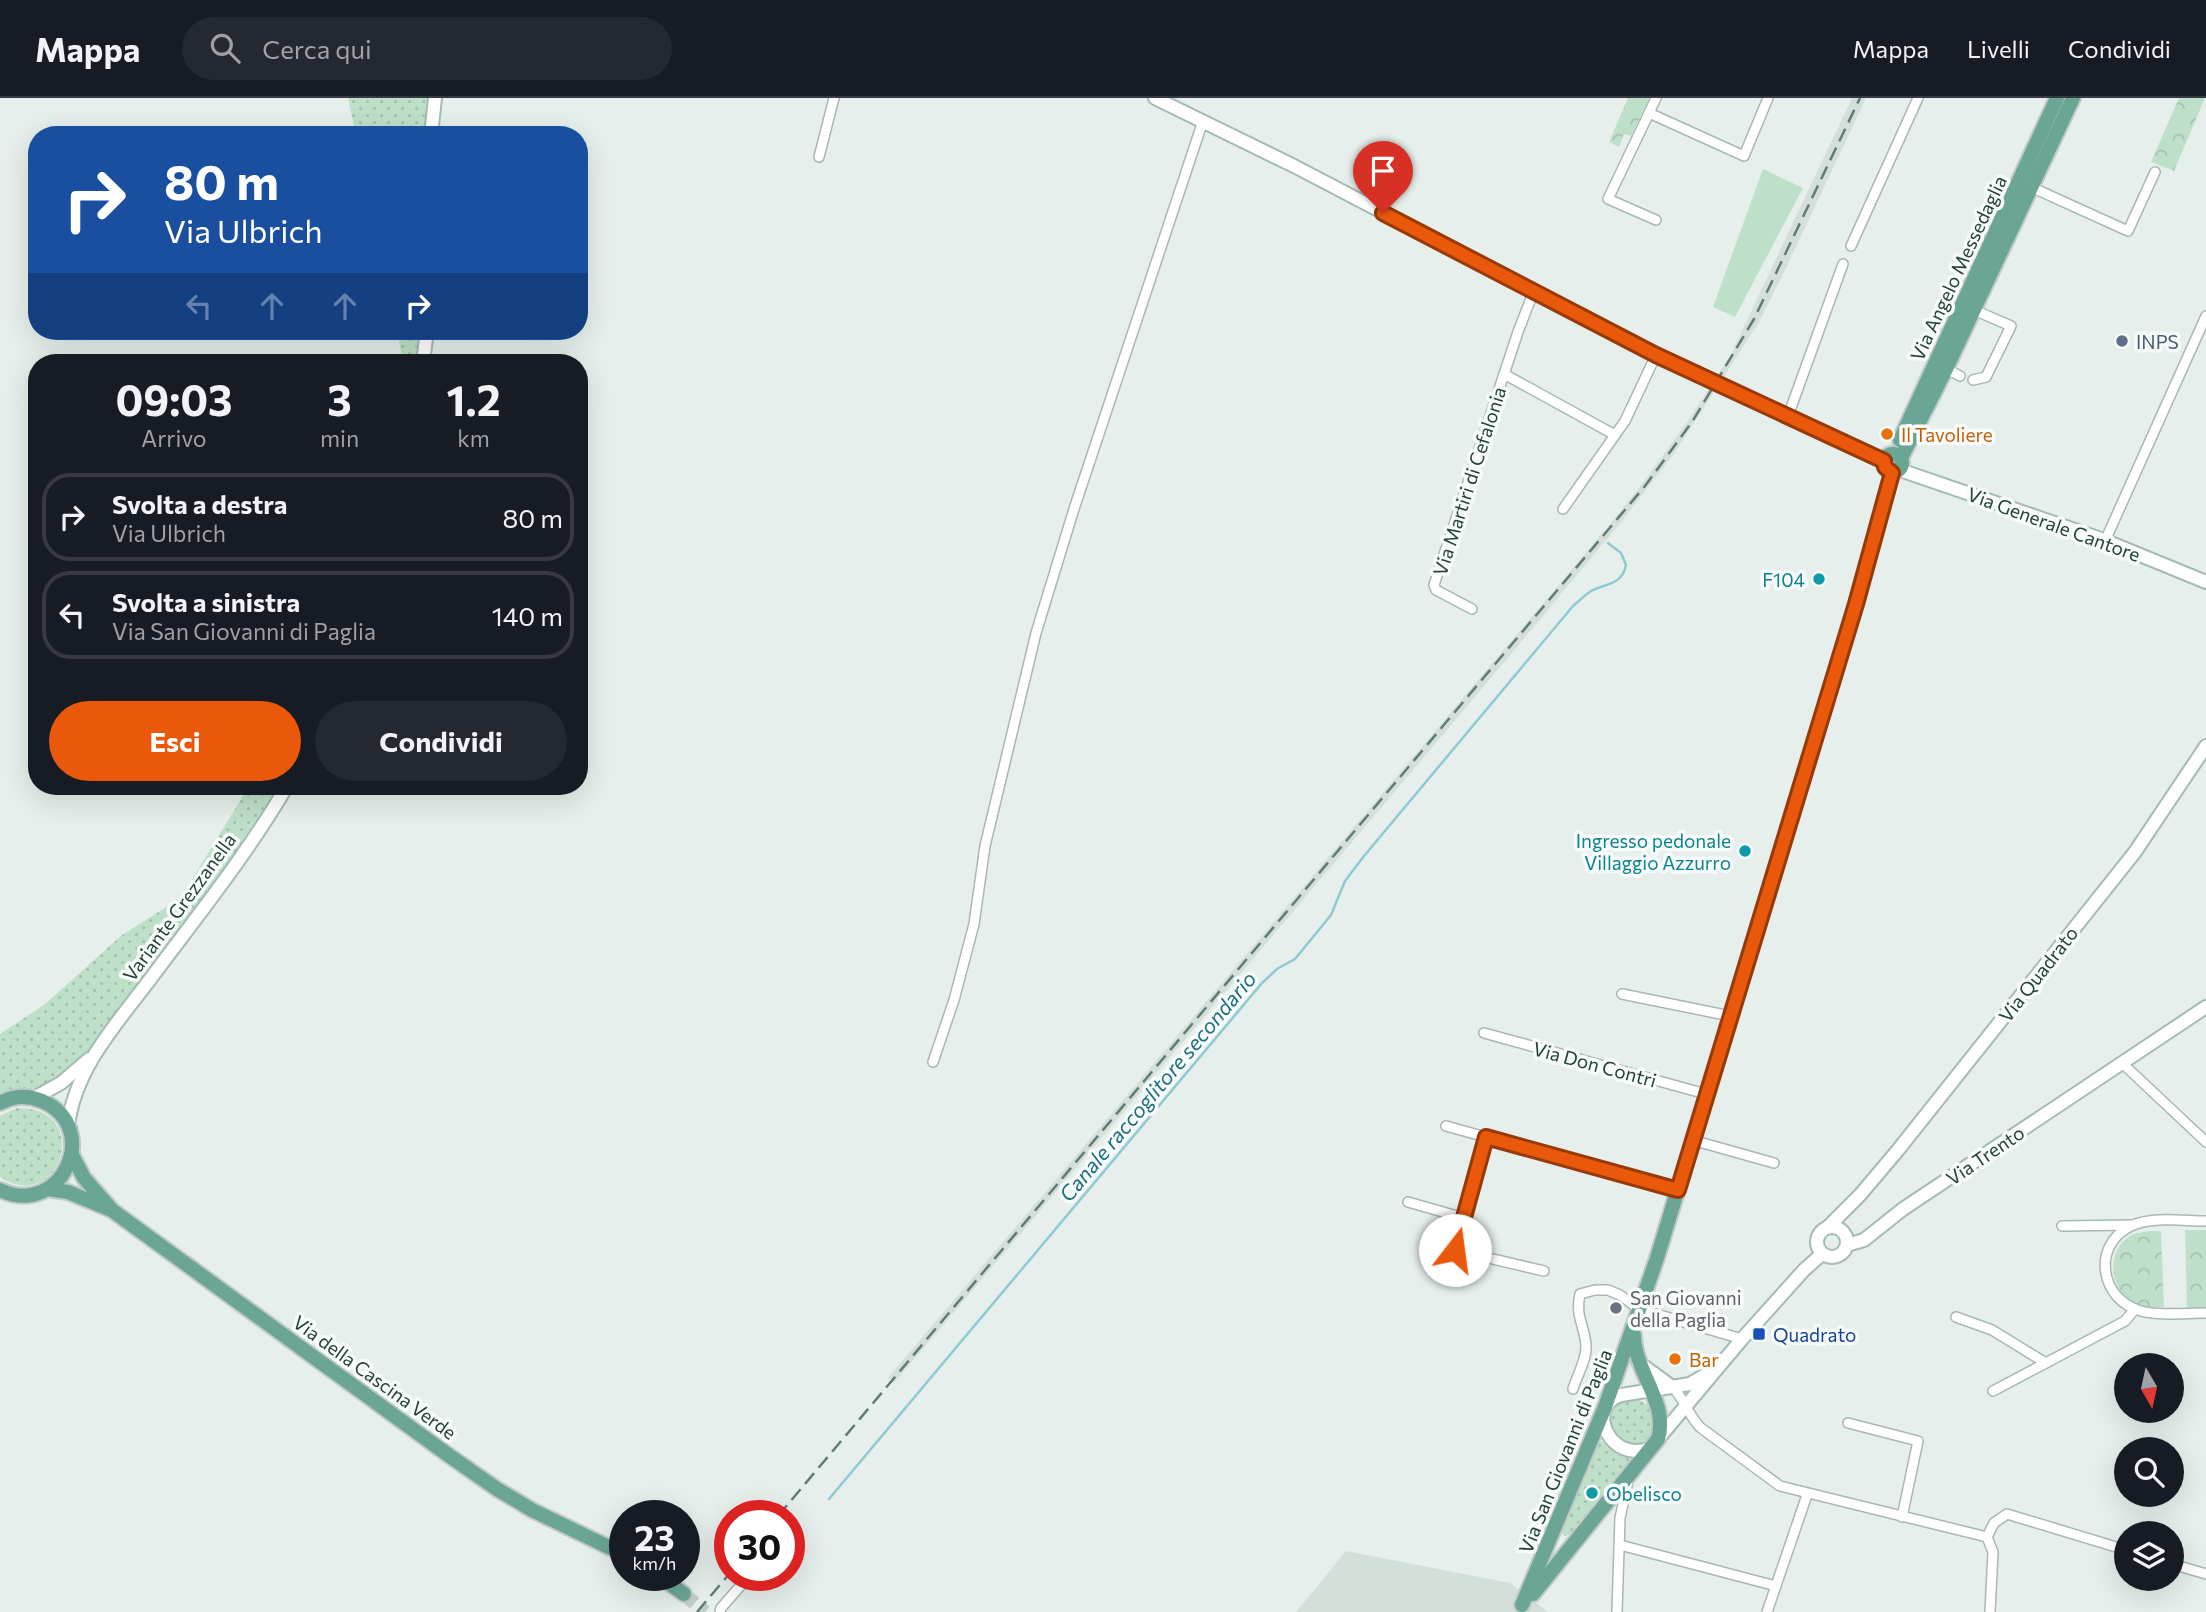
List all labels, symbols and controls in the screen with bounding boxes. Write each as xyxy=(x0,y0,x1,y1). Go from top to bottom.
search box xyxy=(182,17,672,80)
text: Mappa xyxy=(35,28,140,69)
icon: search xyxy=(206,29,244,67)
text: Cerca qui xyxy=(262,33,372,64)
text: Mappa xyxy=(1853,34,1929,63)
text: Livelli xyxy=(1967,34,2030,63)
text: Condividi xyxy=(2068,34,2171,63)
pin xyxy=(1353,141,1413,213)
text: 80 m xyxy=(164,150,279,210)
icon: arrive xyxy=(1364,152,1402,190)
icon: right xyxy=(49,154,140,245)
street label: Via Angelo Messedaglia xyxy=(1905,172,2011,364)
text: Via Ulbrich xyxy=(164,210,323,250)
icon: left xyxy=(180,287,218,325)
icon: ahead xyxy=(253,287,291,325)
icon: ahead xyxy=(326,287,364,325)
icon: right xyxy=(399,287,437,325)
place label: INPS xyxy=(2136,330,2179,353)
marker: INPS xyxy=(2114,333,2130,349)
text: 09:03 xyxy=(115,373,232,425)
text: 3 xyxy=(327,373,352,425)
text: 1.2 xyxy=(447,373,501,425)
street label: Via Martiri di Cefalonia xyxy=(1428,384,1510,578)
place label: Il Tavoliere xyxy=(1901,423,1993,446)
text: Arrivo xyxy=(141,424,207,452)
text: min xyxy=(320,424,359,452)
text: km xyxy=(457,424,490,452)
marker: Il Tavoliere xyxy=(1879,426,1895,442)
street label: Via Generale Cantore xyxy=(1964,482,2144,566)
text: Svolta a destra xyxy=(112,488,287,519)
icon: right xyxy=(53,498,91,536)
text: 80 m xyxy=(503,502,563,533)
text: Via Ulbrich xyxy=(112,519,226,547)
place label: F104 xyxy=(1762,568,1805,591)
marker: F104 xyxy=(1811,571,1827,587)
text: Svolta a sinistra xyxy=(112,586,300,617)
icon: left xyxy=(53,596,91,634)
text: 140 m xyxy=(492,600,563,631)
text: Via San Giovanni di Paglia xyxy=(112,617,376,645)
button: Esci xyxy=(49,701,301,781)
button: Condividi xyxy=(315,701,567,781)
street label: Variante Grezzanella xyxy=(118,829,240,985)
place label: Ingresso pedonale Villaggio Azzurro xyxy=(1576,829,1731,874)
marker: Ingresso pedonale Villaggio Azzurro xyxy=(1737,843,1753,859)
street label: Via Quadrato xyxy=(1994,922,2082,1026)
water label: Canale raccoglitore secondario xyxy=(1053,966,1261,1206)
street label: Via Don Contri xyxy=(1531,1036,1659,1092)
street label: Via Trento xyxy=(1942,1121,2028,1189)
position arrow xyxy=(1418,1213,1492,1287)
place label: San Giovanni della Paglia xyxy=(1630,1286,1742,1331)
marker: San Giovanni della Paglia xyxy=(1608,1300,1624,1316)
street label: Via della Cascina Verde xyxy=(289,1310,461,1444)
place label: Quadrato xyxy=(1773,1323,1856,1346)
marker: Quadrato xyxy=(1751,1326,1767,1342)
street label: Via San Giovanni di Paglia xyxy=(1513,1346,1617,1556)
place label: Bar xyxy=(1689,1348,1719,1371)
marker: Bar xyxy=(1667,1351,1683,1367)
north arrow xyxy=(2114,1353,2184,1423)
map controls xyxy=(2114,1353,2184,1591)
button: search xyxy=(2114,1437,2184,1507)
place label: Obelisco xyxy=(1606,1482,1682,1505)
marker: Obelisco xyxy=(1584,1485,1600,1501)
speed limit sign: 30 xyxy=(714,1500,805,1591)
text: 23 xyxy=(634,1515,675,1558)
button: layers xyxy=(2114,1521,2184,1591)
text: km/h xyxy=(633,1552,676,1574)

